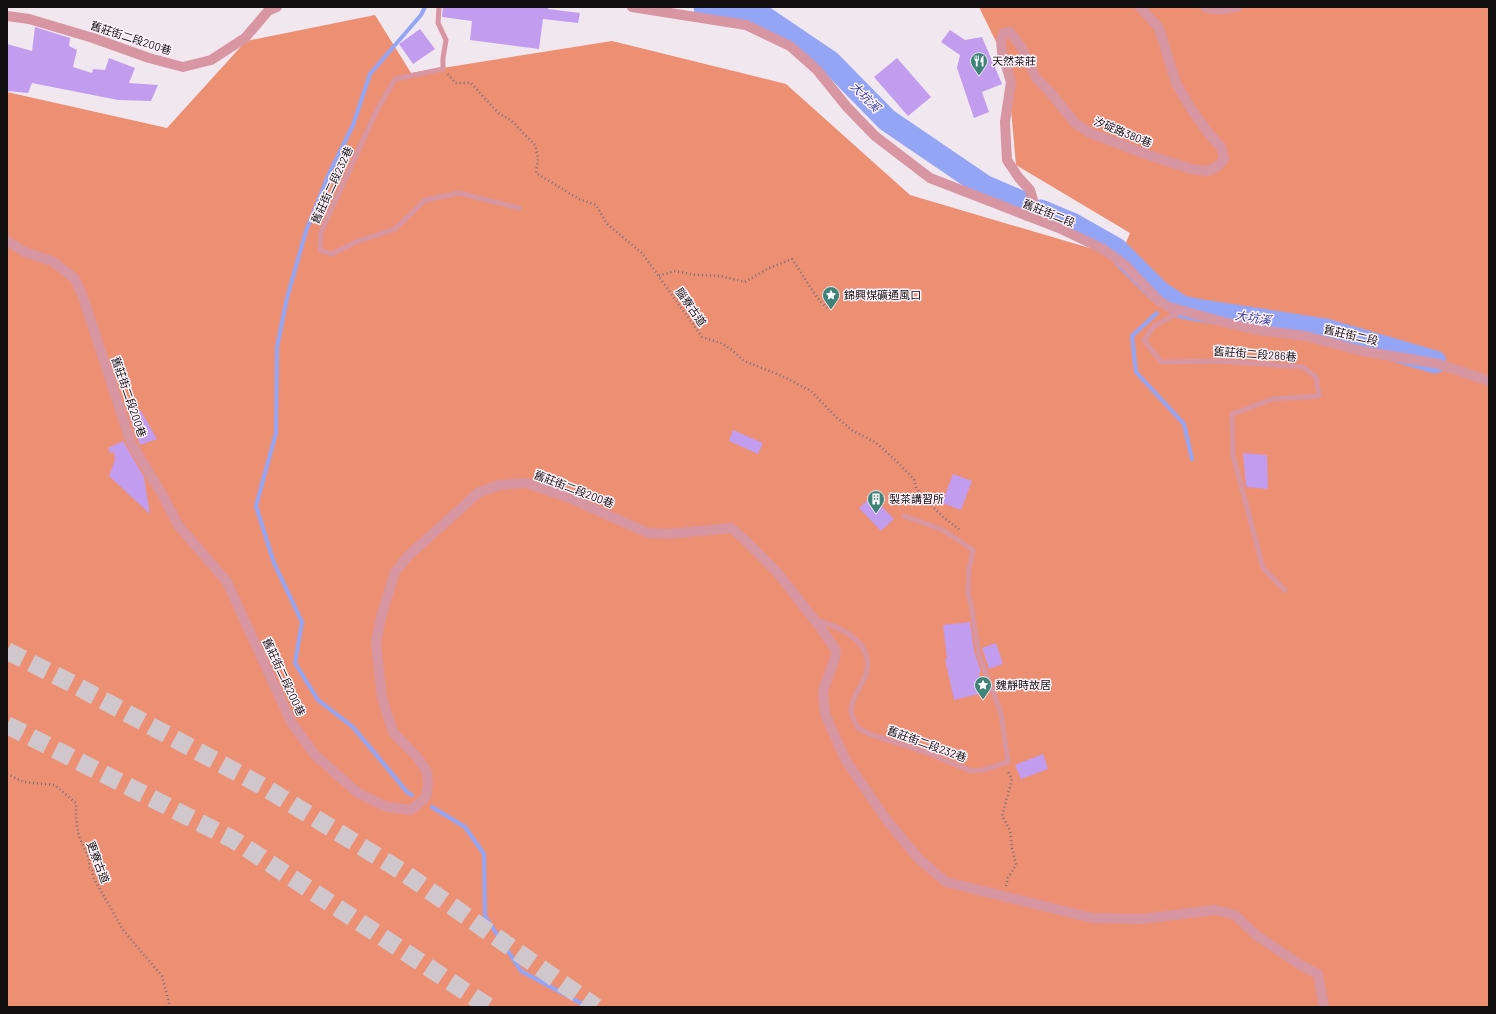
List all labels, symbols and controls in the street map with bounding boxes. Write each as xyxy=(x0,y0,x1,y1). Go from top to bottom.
street label: 舊莊街二段200巷 xyxy=(89,18,173,57)
restaurant icon: 天然茶莊 xyxy=(969,51,989,76)
place label: 天然茶莊 xyxy=(992,54,1036,67)
water label: 大坑溪 xyxy=(848,79,885,115)
street label: 汐碇路380巷 xyxy=(1092,114,1154,149)
street label: 舊莊街二段232巷 xyxy=(308,144,355,225)
street label: 舊莊街二段 xyxy=(1021,196,1077,229)
street label: 腦寮古道 xyxy=(673,285,709,328)
place icon: 錦興煤礦通風口 xyxy=(821,285,841,310)
place label: 錦興煤礦通風口 xyxy=(844,288,921,301)
water label: 大坑溪 xyxy=(1234,307,1274,327)
street label: 舊莊街二段 xyxy=(1323,322,1379,347)
street label: 舊莊街二段286巷 xyxy=(1213,344,1297,363)
street label: 舊莊街二段200巷 xyxy=(110,355,149,439)
street label: 舊莊街二段200巷 xyxy=(532,467,616,510)
building icon: 製茶講習所 xyxy=(866,489,886,514)
place label: 製茶講習所 xyxy=(889,492,944,505)
street label: 舊莊街二段200巷 xyxy=(261,636,308,718)
place icon: 魏靜時故居 xyxy=(973,675,993,700)
place label: 魏靜時故居 xyxy=(996,678,1051,691)
street label: 舊莊街二段232巷 xyxy=(886,723,969,764)
street label: 更寮古道 xyxy=(85,839,112,885)

